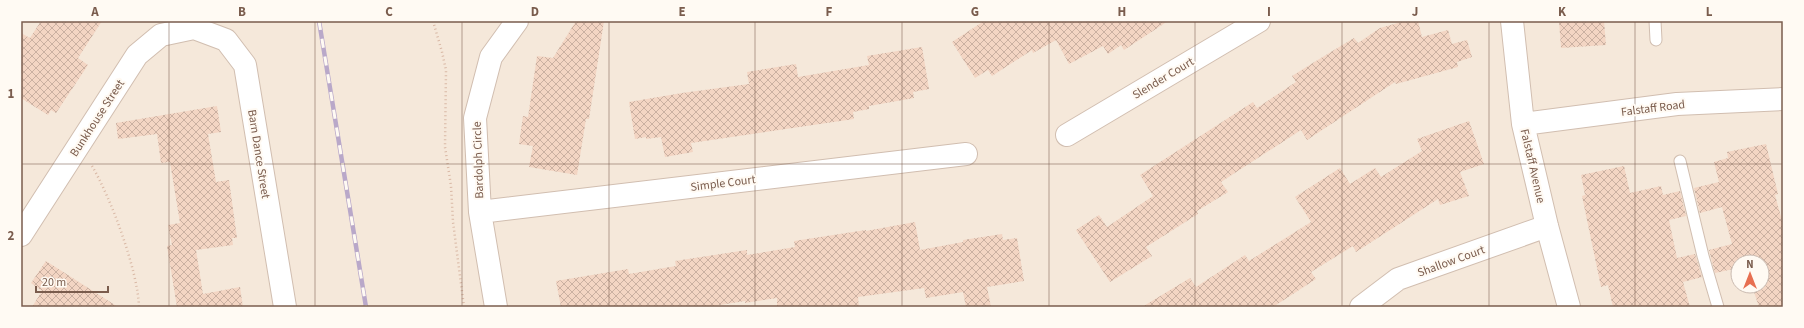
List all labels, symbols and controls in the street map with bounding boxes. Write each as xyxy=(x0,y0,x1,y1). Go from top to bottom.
text: A xyxy=(90,3,99,21)
text: B xyxy=(238,3,246,21)
text: C xyxy=(385,3,393,21)
text: D xyxy=(531,3,539,21)
text: E xyxy=(678,3,686,21)
text: F xyxy=(826,3,833,21)
text: G xyxy=(971,3,979,21)
text: H xyxy=(1118,3,1126,21)
text: I xyxy=(1267,3,1271,21)
text: J xyxy=(1412,3,1418,21)
text: K xyxy=(1558,3,1567,21)
text: L xyxy=(1706,3,1713,21)
street label: Slender Court xyxy=(1129,53,1197,104)
street label: Bunkhouse Street xyxy=(66,76,129,160)
text: 1 xyxy=(8,85,15,103)
street label: Falstaff Road xyxy=(1620,96,1686,121)
street label: Barn Dance Street xyxy=(243,108,274,200)
street label: Bardolph Circle xyxy=(469,121,488,199)
street label: Falstaff Avenue xyxy=(1516,127,1549,205)
street label: Simple Court xyxy=(690,171,757,196)
text: 2 xyxy=(8,227,15,245)
street label: Shallow Court xyxy=(1415,241,1487,282)
north arrow xyxy=(1730,254,1770,294)
text: N xyxy=(1746,257,1754,272)
scale bar xyxy=(36,268,108,294)
text: 20 m xyxy=(42,274,66,291)

